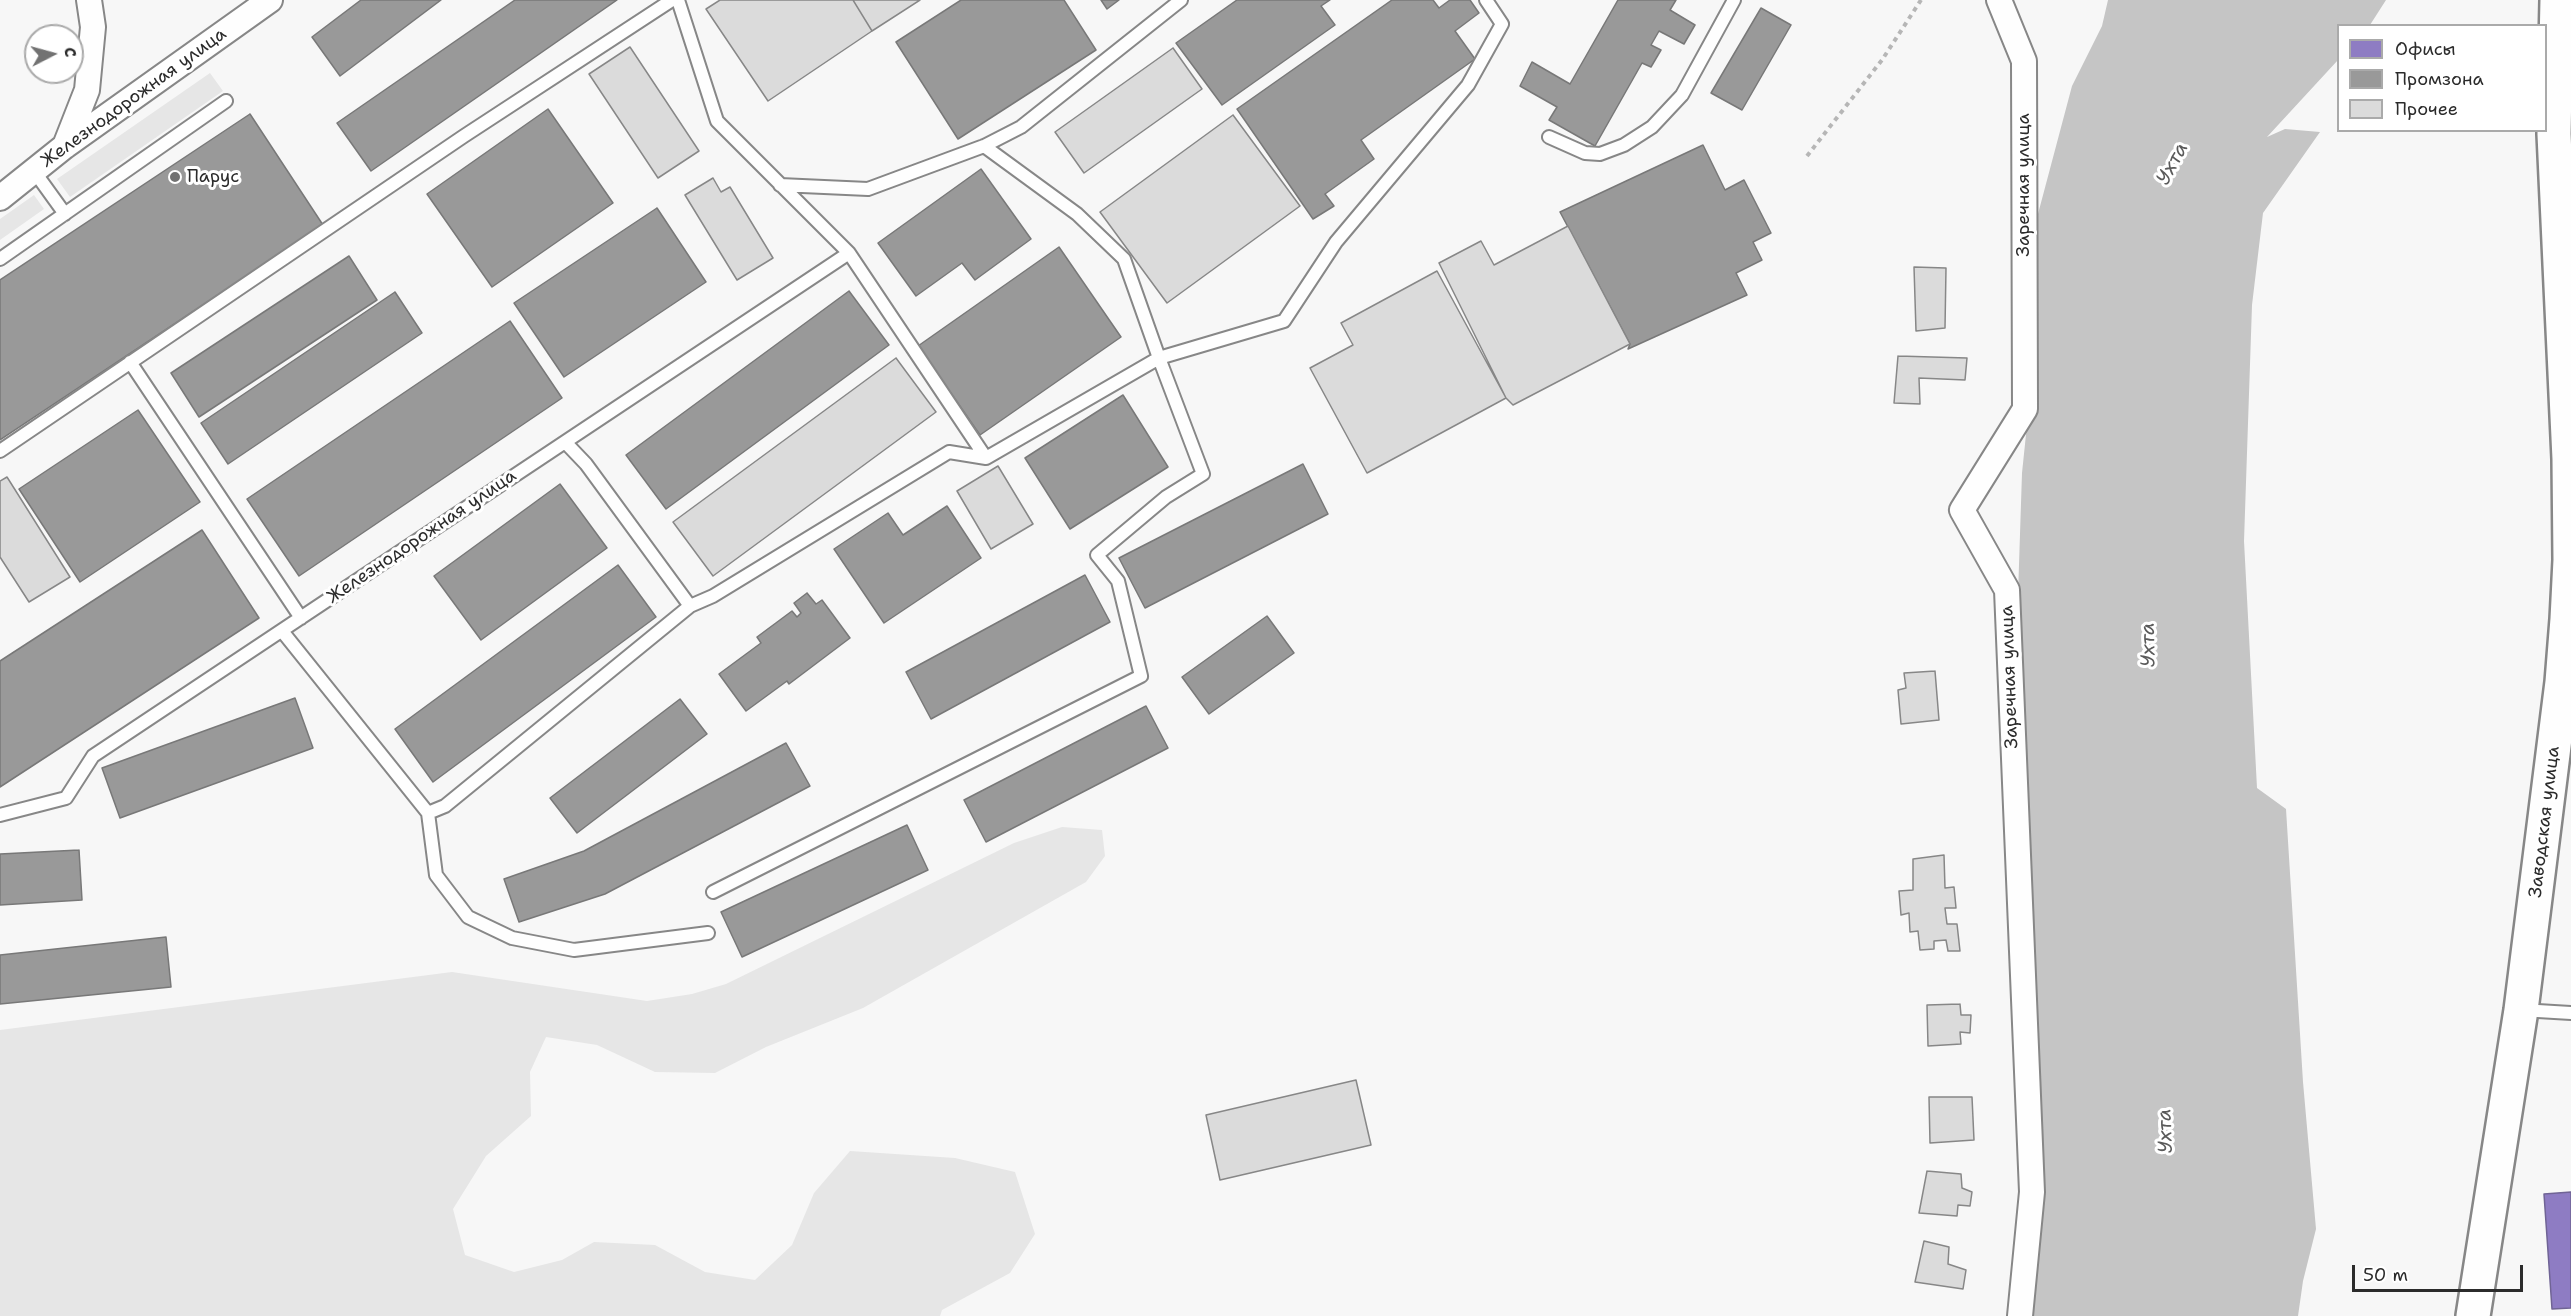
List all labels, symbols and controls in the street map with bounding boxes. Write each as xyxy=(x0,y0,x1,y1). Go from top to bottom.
north arrow xyxy=(24,24,84,84)
street label: Железнодорожная улица xyxy=(37,24,231,172)
legend xyxy=(2337,24,2547,132)
text: Офисы xyxy=(2395,37,2456,61)
text: С xyxy=(59,46,81,58)
text: Промзона xyxy=(2395,67,2484,91)
text: Прочее xyxy=(2395,97,2458,121)
street label: Заречная улица xyxy=(2013,113,2035,257)
water label: Ухта xyxy=(2152,139,2194,189)
place label: Парус xyxy=(187,166,239,188)
marker: Парус xyxy=(168,170,182,184)
street label: Железнодорожная улица xyxy=(323,466,521,608)
street label: Заречная улица xyxy=(1997,605,2023,749)
water label: Ухта xyxy=(2137,622,2161,668)
street label: Заводская улица xyxy=(2525,745,2565,899)
water label: Ухта xyxy=(2153,1108,2179,1154)
scale bar xyxy=(2355,1253,2526,1291)
text: 50 m xyxy=(2363,1263,2408,1287)

